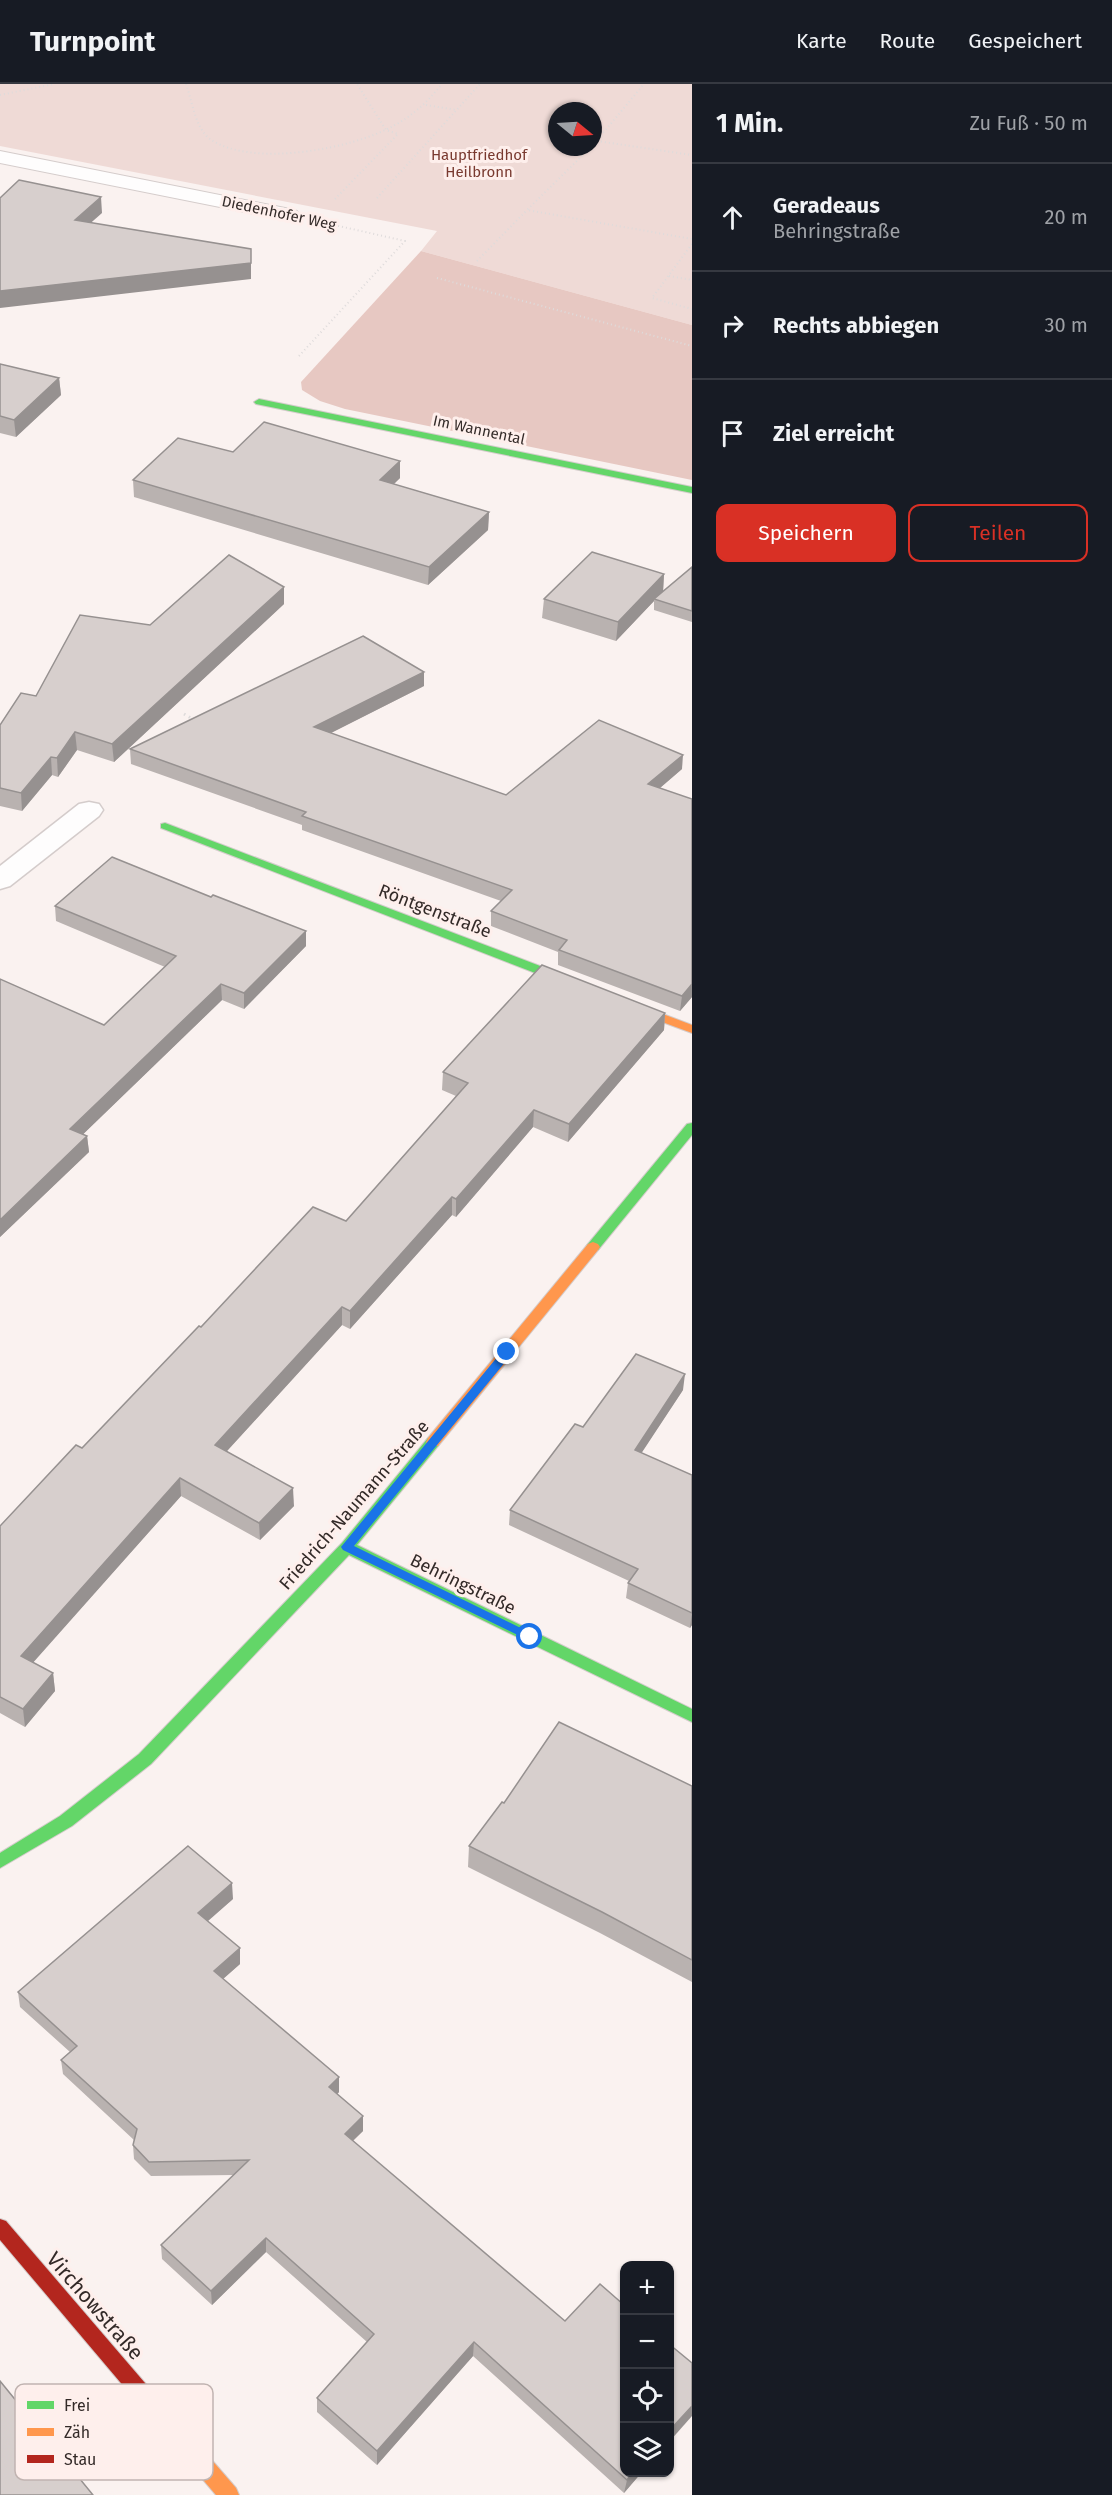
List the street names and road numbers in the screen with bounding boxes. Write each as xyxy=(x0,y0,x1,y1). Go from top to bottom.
street label: Diedenhofer Weg xyxy=(220,192,338,234)
street label: Im Wannental xyxy=(431,411,527,449)
street label: Röntgenstraße xyxy=(376,879,494,943)
street label: Friedrich-Naumann-Straße xyxy=(274,1416,434,1594)
street label: Behringstraße xyxy=(407,1549,519,1619)
street label: Virchowstraße xyxy=(41,2247,149,2365)

